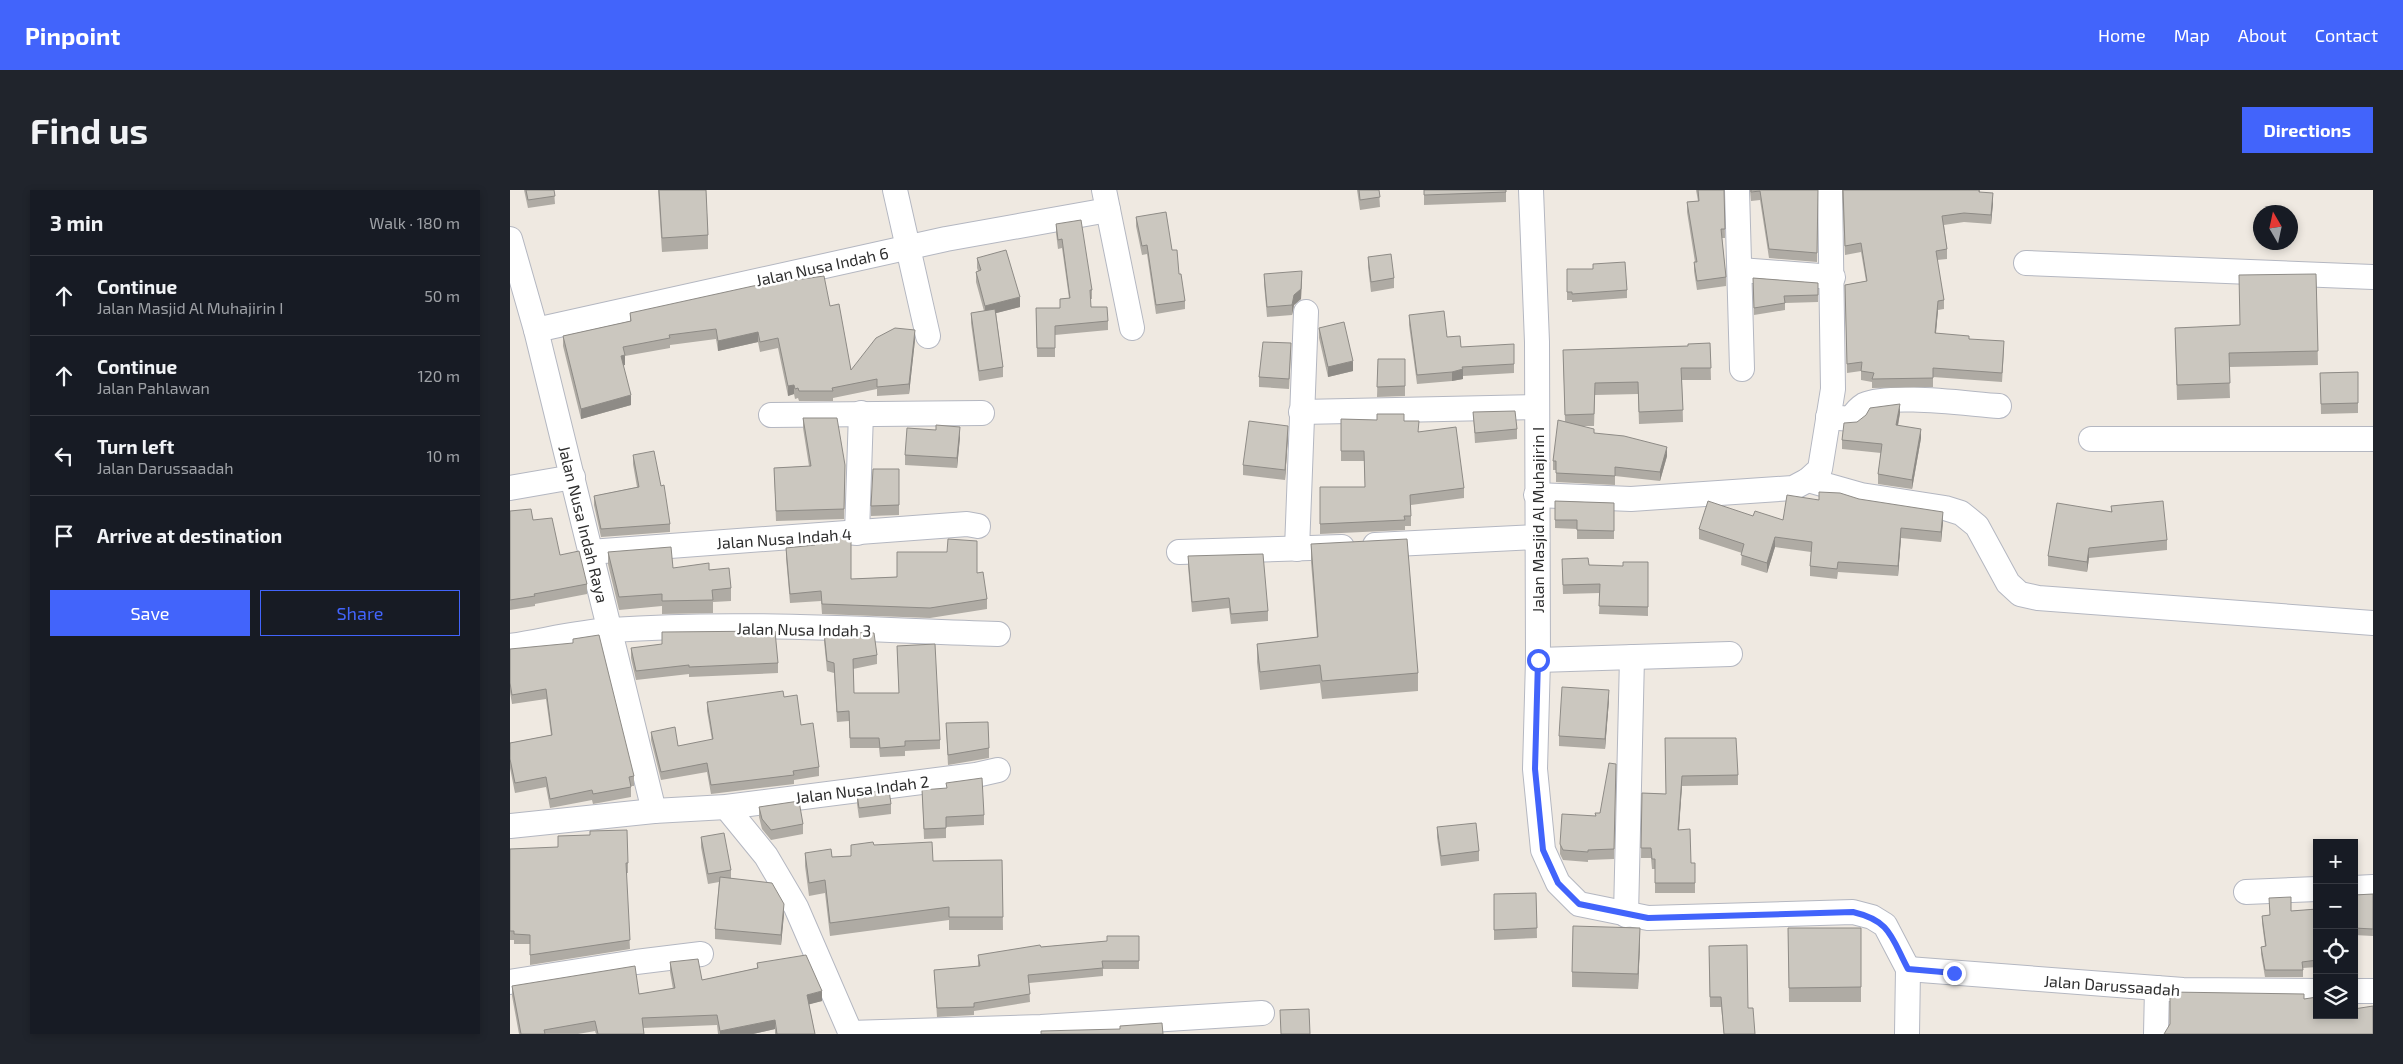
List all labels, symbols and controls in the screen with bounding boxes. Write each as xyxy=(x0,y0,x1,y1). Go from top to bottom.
text: Pinpoint xyxy=(25,21,120,50)
text: Home xyxy=(2098,24,2146,46)
text: Map xyxy=(2174,24,2210,46)
text: About xyxy=(2238,24,2287,46)
text: Contact xyxy=(2315,24,2378,46)
button: Directions xyxy=(2242,107,2373,153)
text: Find us xyxy=(30,109,148,151)
north arrow xyxy=(2253,205,2298,250)
text: 3 min xyxy=(50,210,103,235)
text: Walk · 180 m xyxy=(369,213,460,232)
street label: Jalan Nusa Indah 6 xyxy=(754,243,890,289)
text: Continue xyxy=(97,275,177,298)
icon: ahead xyxy=(50,282,78,310)
text: 50 m xyxy=(424,286,460,305)
text: Jalan Masjid Al Muhajirin I xyxy=(97,298,283,317)
text: Continue xyxy=(97,355,177,378)
icon: ahead xyxy=(50,362,78,390)
text: 120 m xyxy=(417,366,460,385)
text: Jalan Pahlawan xyxy=(97,378,210,397)
street label: Jalan Masjid Al Muhajirin I xyxy=(1528,427,1548,613)
text: Turn left xyxy=(97,435,174,458)
icon: left xyxy=(50,442,78,470)
street label: Jalan Nusa Indah Raya xyxy=(555,443,613,605)
text: 10 m xyxy=(426,446,460,465)
text: Jalan Darussaadah xyxy=(97,458,234,477)
icon: arrive xyxy=(50,522,78,550)
text: Arrive at destination xyxy=(97,524,282,547)
street label: Jalan Nusa Indah 4 xyxy=(716,524,852,552)
button: Save xyxy=(50,590,250,636)
button: Share xyxy=(260,590,460,636)
street label: Jalan Nusa Indah 3 xyxy=(736,618,872,640)
route start xyxy=(1527,649,1550,672)
street label: Jalan Nusa Indah 2 xyxy=(794,771,930,807)
map controls xyxy=(2313,839,2358,1019)
button: + xyxy=(2313,839,2358,884)
button: − xyxy=(2313,884,2358,929)
button: locate xyxy=(2313,929,2358,974)
route end xyxy=(1943,962,1966,985)
street label: Jalan Darussaadah xyxy=(2043,971,2181,999)
button: layers xyxy=(2313,974,2358,1019)

